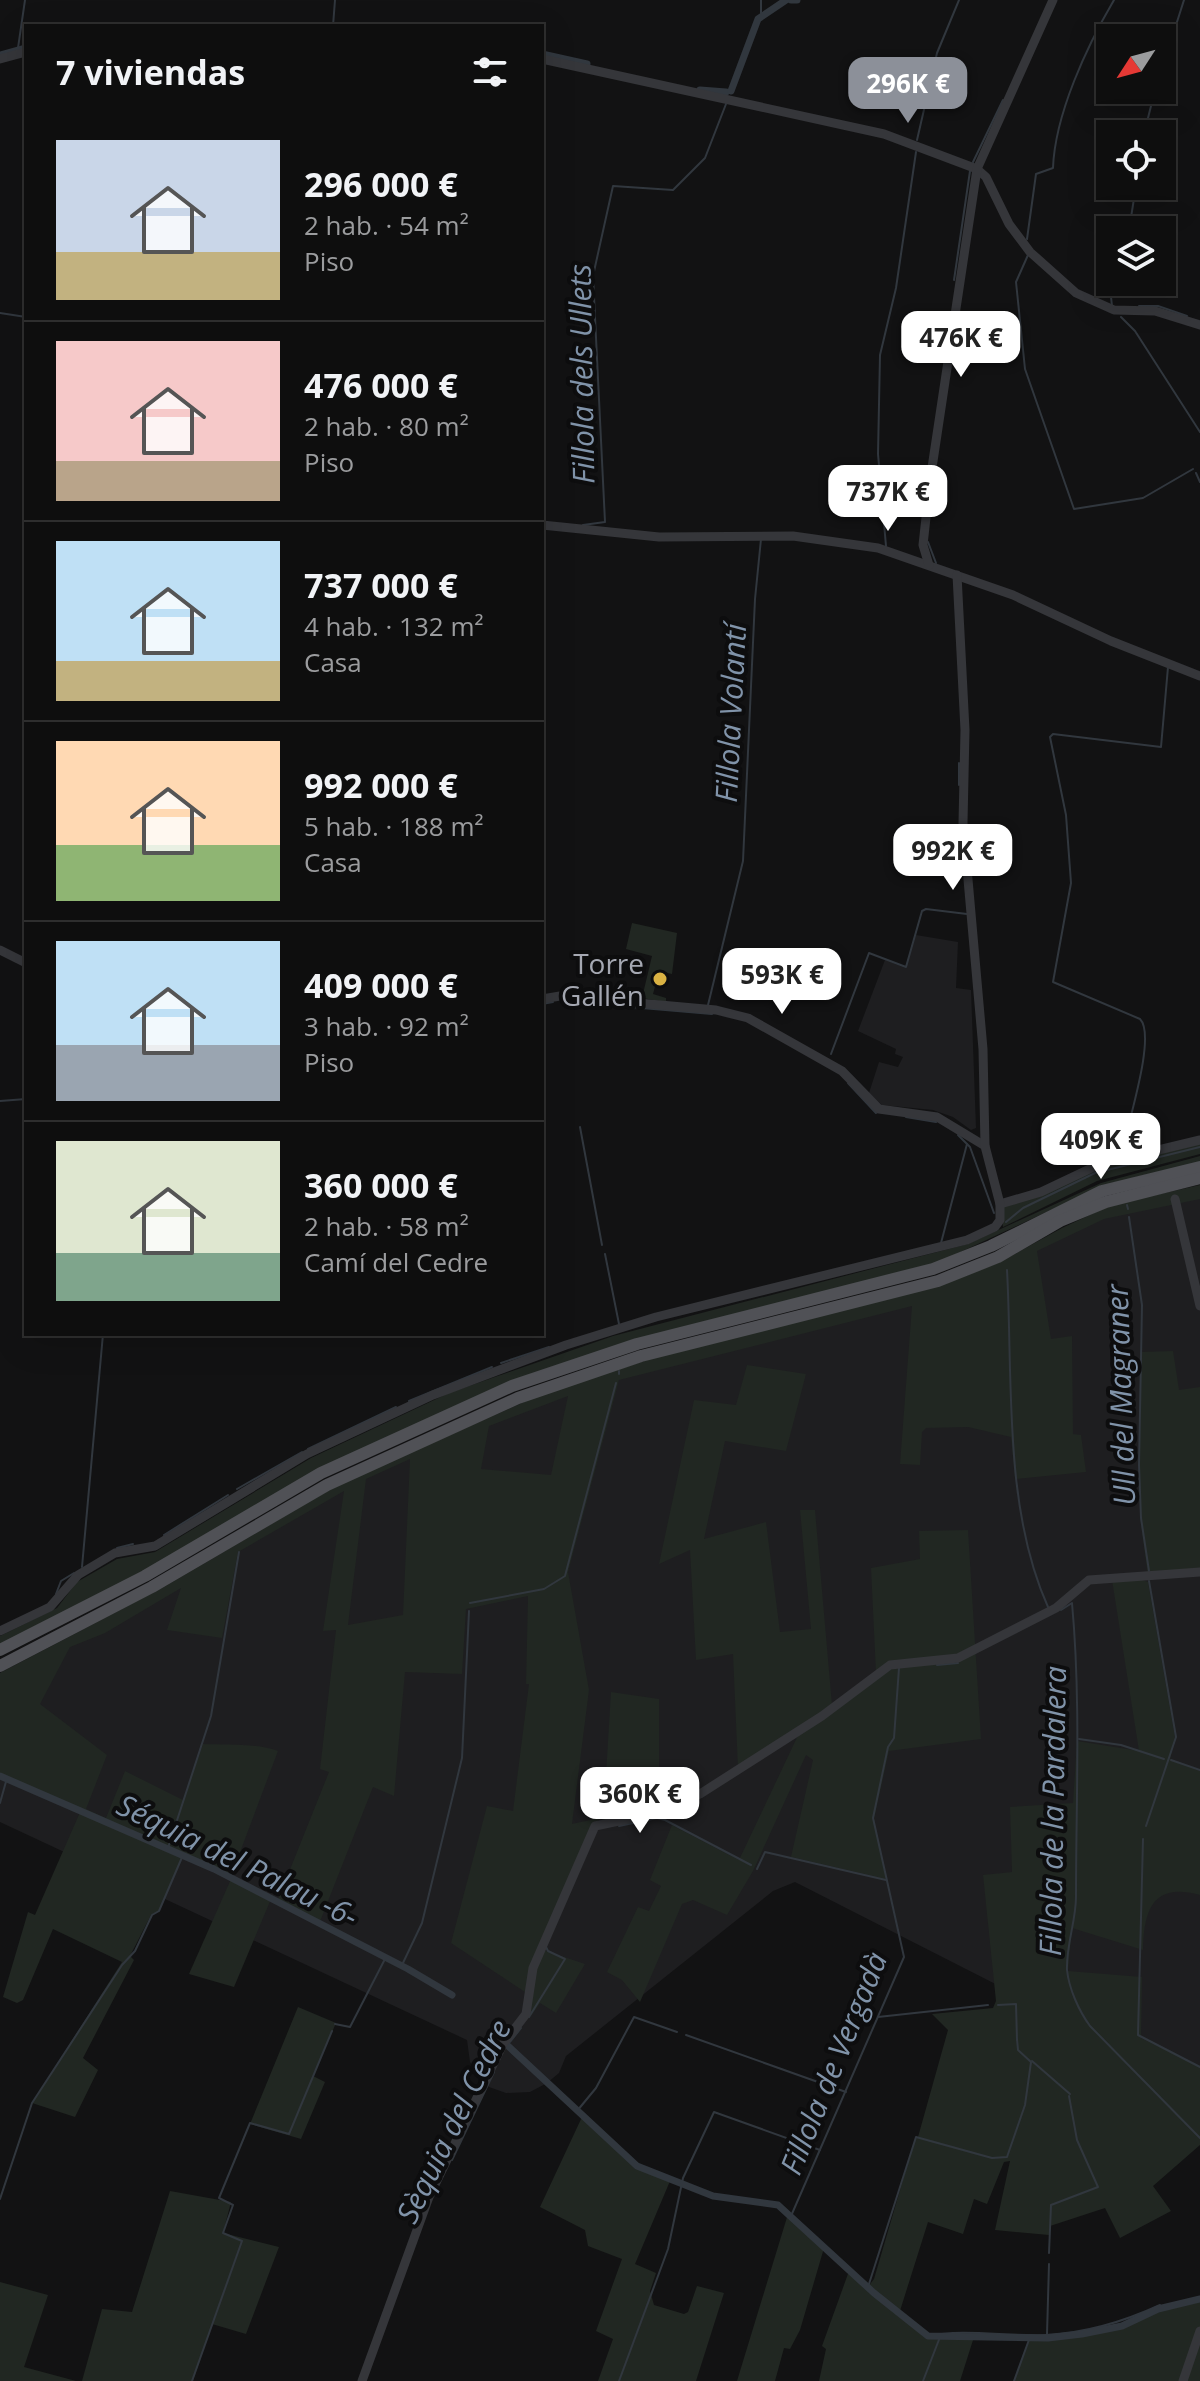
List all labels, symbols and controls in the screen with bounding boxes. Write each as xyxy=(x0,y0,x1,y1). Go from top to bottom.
north arrow xyxy=(1096,24,1176,104)
map controls xyxy=(1096,24,1176,296)
text: 7 viviendas xyxy=(56,49,245,95)
icon: filters xyxy=(468,50,512,94)
pin: 296K € xyxy=(843,57,973,125)
text: 296K € xyxy=(866,65,950,101)
button: locate xyxy=(1096,120,1176,200)
text: 296 000 € xyxy=(304,161,458,207)
icon: home xyxy=(120,172,216,268)
text: 2 hab. · 54 m² xyxy=(304,207,469,243)
button: layers xyxy=(1096,216,1176,296)
text: Piso xyxy=(304,243,354,279)
water label: Fillola dels Ullets xyxy=(559,264,603,484)
pin: 476K € xyxy=(896,311,1026,379)
text: 476K € xyxy=(919,319,1003,355)
text: 476 000 € xyxy=(304,362,458,408)
icon: home xyxy=(120,373,216,469)
text: 2 hab. · 80 m² xyxy=(304,408,469,444)
text: Piso xyxy=(304,444,354,480)
pin: 737K € xyxy=(823,465,953,533)
text: 737K € xyxy=(846,473,930,509)
text: 737 000 € xyxy=(304,562,458,608)
icon: home xyxy=(120,573,216,669)
text: 4 hab. · 132 m² xyxy=(304,608,484,644)
water label: Fillola Volantí xyxy=(705,619,755,803)
text: Casa xyxy=(304,644,362,680)
text: 992 000 € xyxy=(304,762,458,808)
icon: home xyxy=(120,773,216,869)
text: 5 hab. · 188 m² xyxy=(304,808,484,844)
pin: 992K € xyxy=(888,824,1018,892)
text: 992K € xyxy=(911,832,995,868)
text: Casa xyxy=(304,844,362,880)
place label: Torre Gallén xyxy=(561,944,644,1014)
pin: 593K € xyxy=(717,948,847,1016)
text: 593K € xyxy=(740,956,824,992)
text: 409 000 € xyxy=(304,962,458,1008)
marker: Torre Gallén xyxy=(651,970,669,988)
icon: home xyxy=(120,973,216,1069)
text: 3 hab. · 92 m² xyxy=(304,1008,469,1044)
text: Piso xyxy=(304,1044,354,1080)
pin: 409K € xyxy=(1036,1113,1166,1181)
text: 409K € xyxy=(1059,1121,1143,1157)
text: 360 000 € xyxy=(304,1162,458,1208)
icon: home xyxy=(120,1173,216,1269)
text: 2 hab. · 58 m² xyxy=(304,1208,469,1244)
text: Camí del Cedre xyxy=(304,1244,488,1280)
water label: Ull del Magraner xyxy=(1096,1282,1144,1506)
water label: Fillola de la Pardalera xyxy=(1029,1666,1075,1956)
pin: 360K € xyxy=(575,1767,705,1835)
text: 360K € xyxy=(598,1775,682,1811)
water label: Séquia del Palau -6- xyxy=(111,1784,365,1936)
water label: Fillola de Vergadà xyxy=(770,1946,896,2180)
water label: Sèquia del Cedre xyxy=(386,2012,520,2229)

